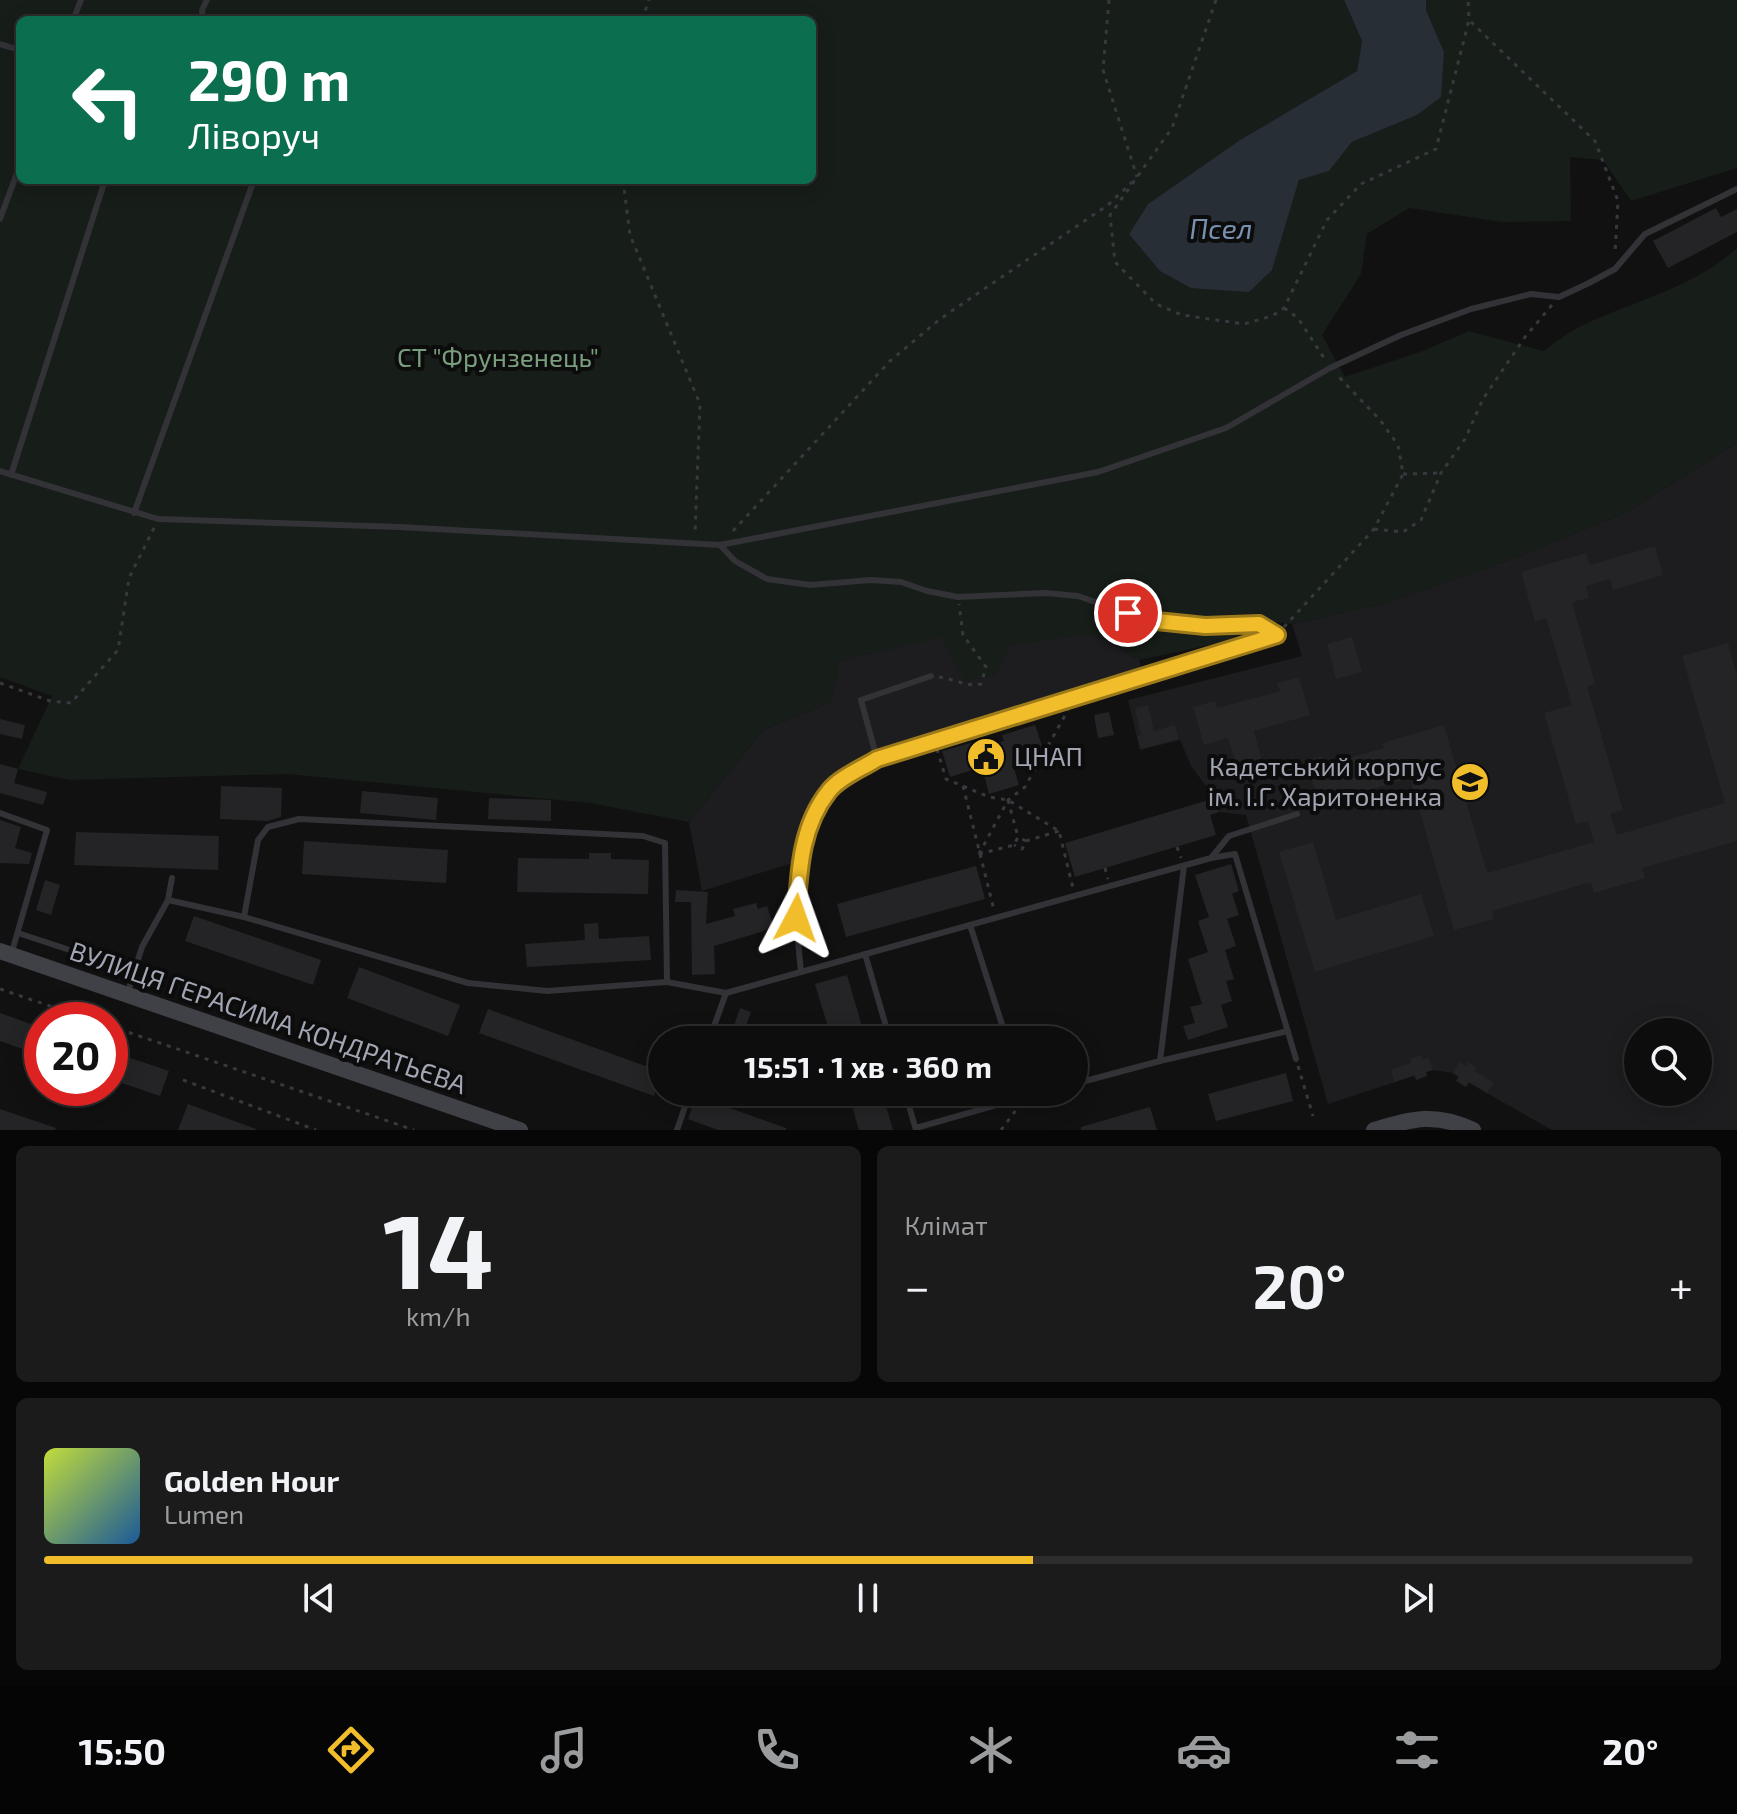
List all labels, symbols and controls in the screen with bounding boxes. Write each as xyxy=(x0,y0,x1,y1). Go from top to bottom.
text: 290 m xyxy=(188,45,350,112)
icon: left xyxy=(56,48,160,152)
text: Ліворуч xyxy=(188,113,320,156)
water label: Псел xyxy=(1190,211,1252,245)
park label: СТ "Фрунзенець" xyxy=(397,341,599,373)
pin xyxy=(1094,579,1162,647)
icon: arrive xyxy=(1106,591,1150,635)
public building icon: ЦНАП xyxy=(965,736,1007,778)
place label: ЦНАП xyxy=(1014,740,1083,771)
place label: Кадетський корпус ім. І.Г. Харитоненка xyxy=(1208,750,1442,811)
school or university icon: Кадетський корпус ім. І.Г. Харитоненка xyxy=(1449,761,1491,803)
position arrow xyxy=(754,876,838,960)
street label: ВУЛИЦЯ ГЕРАСИМА КОНДРАТЬЄВА xyxy=(66,934,471,1099)
speed limit sign: 20 xyxy=(24,1002,128,1106)
map controls xyxy=(1624,1018,1712,1106)
button: search xyxy=(1624,1018,1712,1106)
text: 15:51 · 1 хв · 360 m xyxy=(744,1048,992,1084)
text: 14 xyxy=(383,1185,494,1310)
text: Клімат xyxy=(905,1209,988,1240)
text: 20° xyxy=(1253,1249,1346,1321)
text: − xyxy=(905,1259,930,1312)
text: + xyxy=(1669,1259,1693,1312)
text: km/h xyxy=(406,1300,471,1331)
text: Golden Hour xyxy=(164,1462,339,1498)
text: Lumen xyxy=(164,1498,244,1529)
icon: previous xyxy=(297,1576,341,1620)
icon: pause xyxy=(846,1576,890,1620)
icon: next xyxy=(1396,1576,1440,1620)
icon: directions xyxy=(323,1722,379,1778)
icon: music xyxy=(536,1722,592,1778)
icon: phone xyxy=(749,1722,805,1778)
icon: climate xyxy=(963,1722,1019,1778)
icon: car xyxy=(1176,1722,1232,1778)
icon: filters xyxy=(1389,1722,1445,1778)
text: 15:50 xyxy=(79,1729,166,1772)
text: 20° xyxy=(1602,1729,1658,1772)

